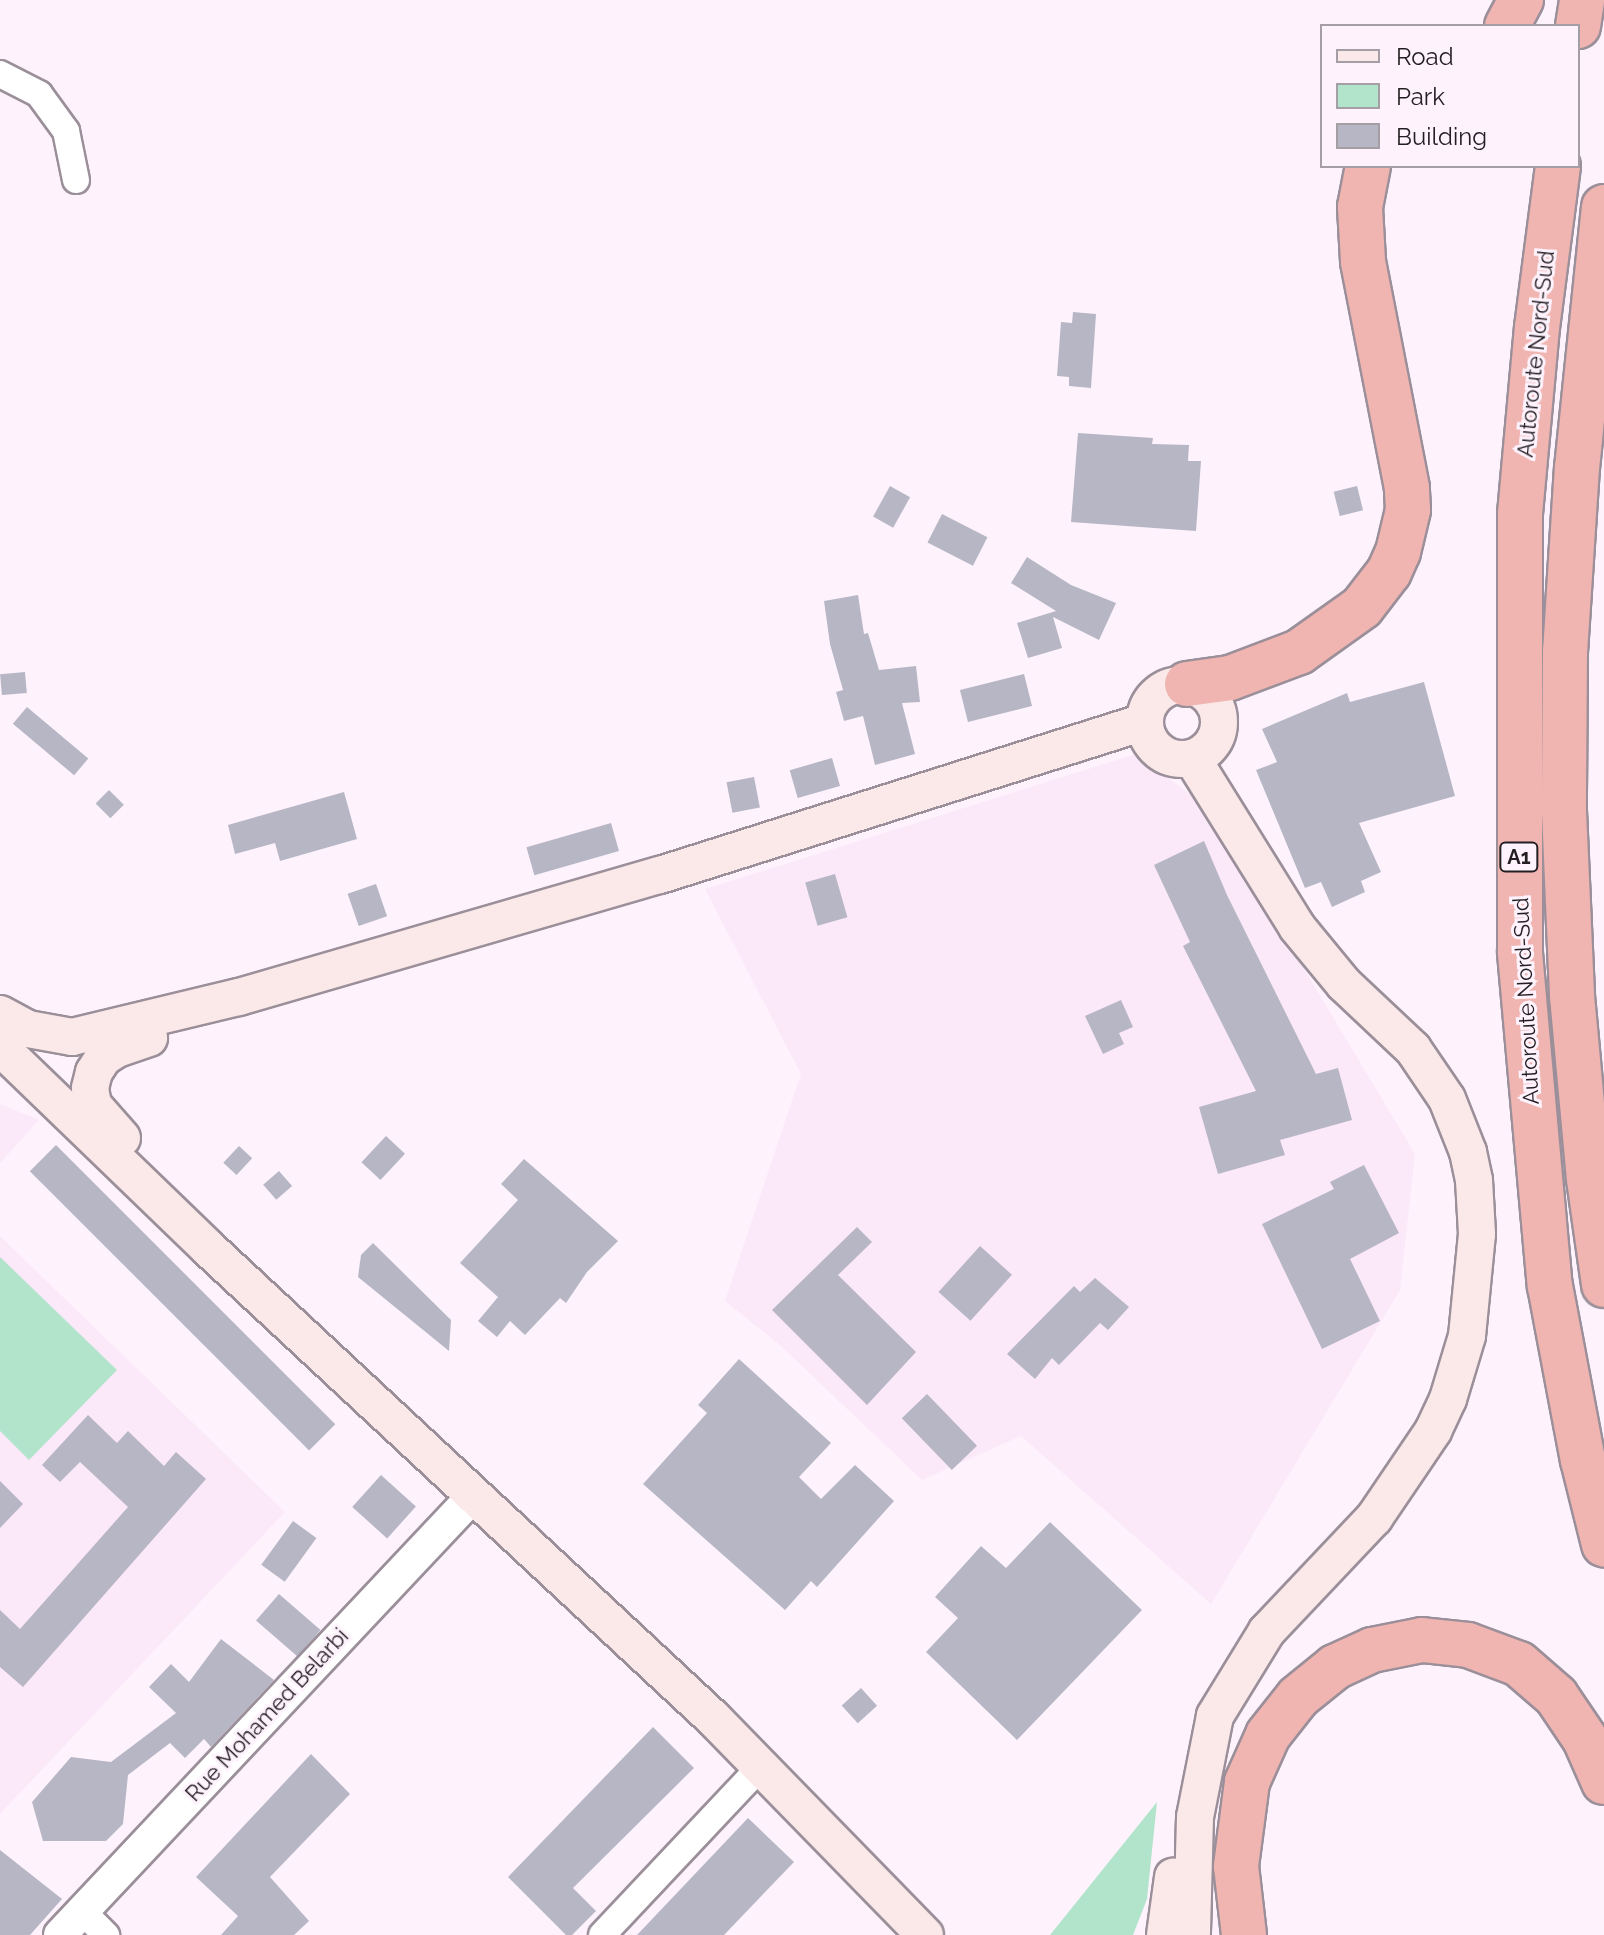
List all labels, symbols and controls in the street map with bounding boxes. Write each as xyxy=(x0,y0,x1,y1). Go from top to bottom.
legend xyxy=(1320,24,1580,168)
text: Road xyxy=(1396,42,1454,71)
text: Park xyxy=(1396,82,1445,111)
text: Building xyxy=(1396,122,1487,151)
street label: Autoroute Nord-Sud xyxy=(1512,249,1560,459)
road number: A1 xyxy=(1499,841,1539,873)
street label: Autoroute Nord-Sud xyxy=(1507,897,1545,1105)
street label: Rue Mohamed Belarbi xyxy=(180,1623,354,1807)

